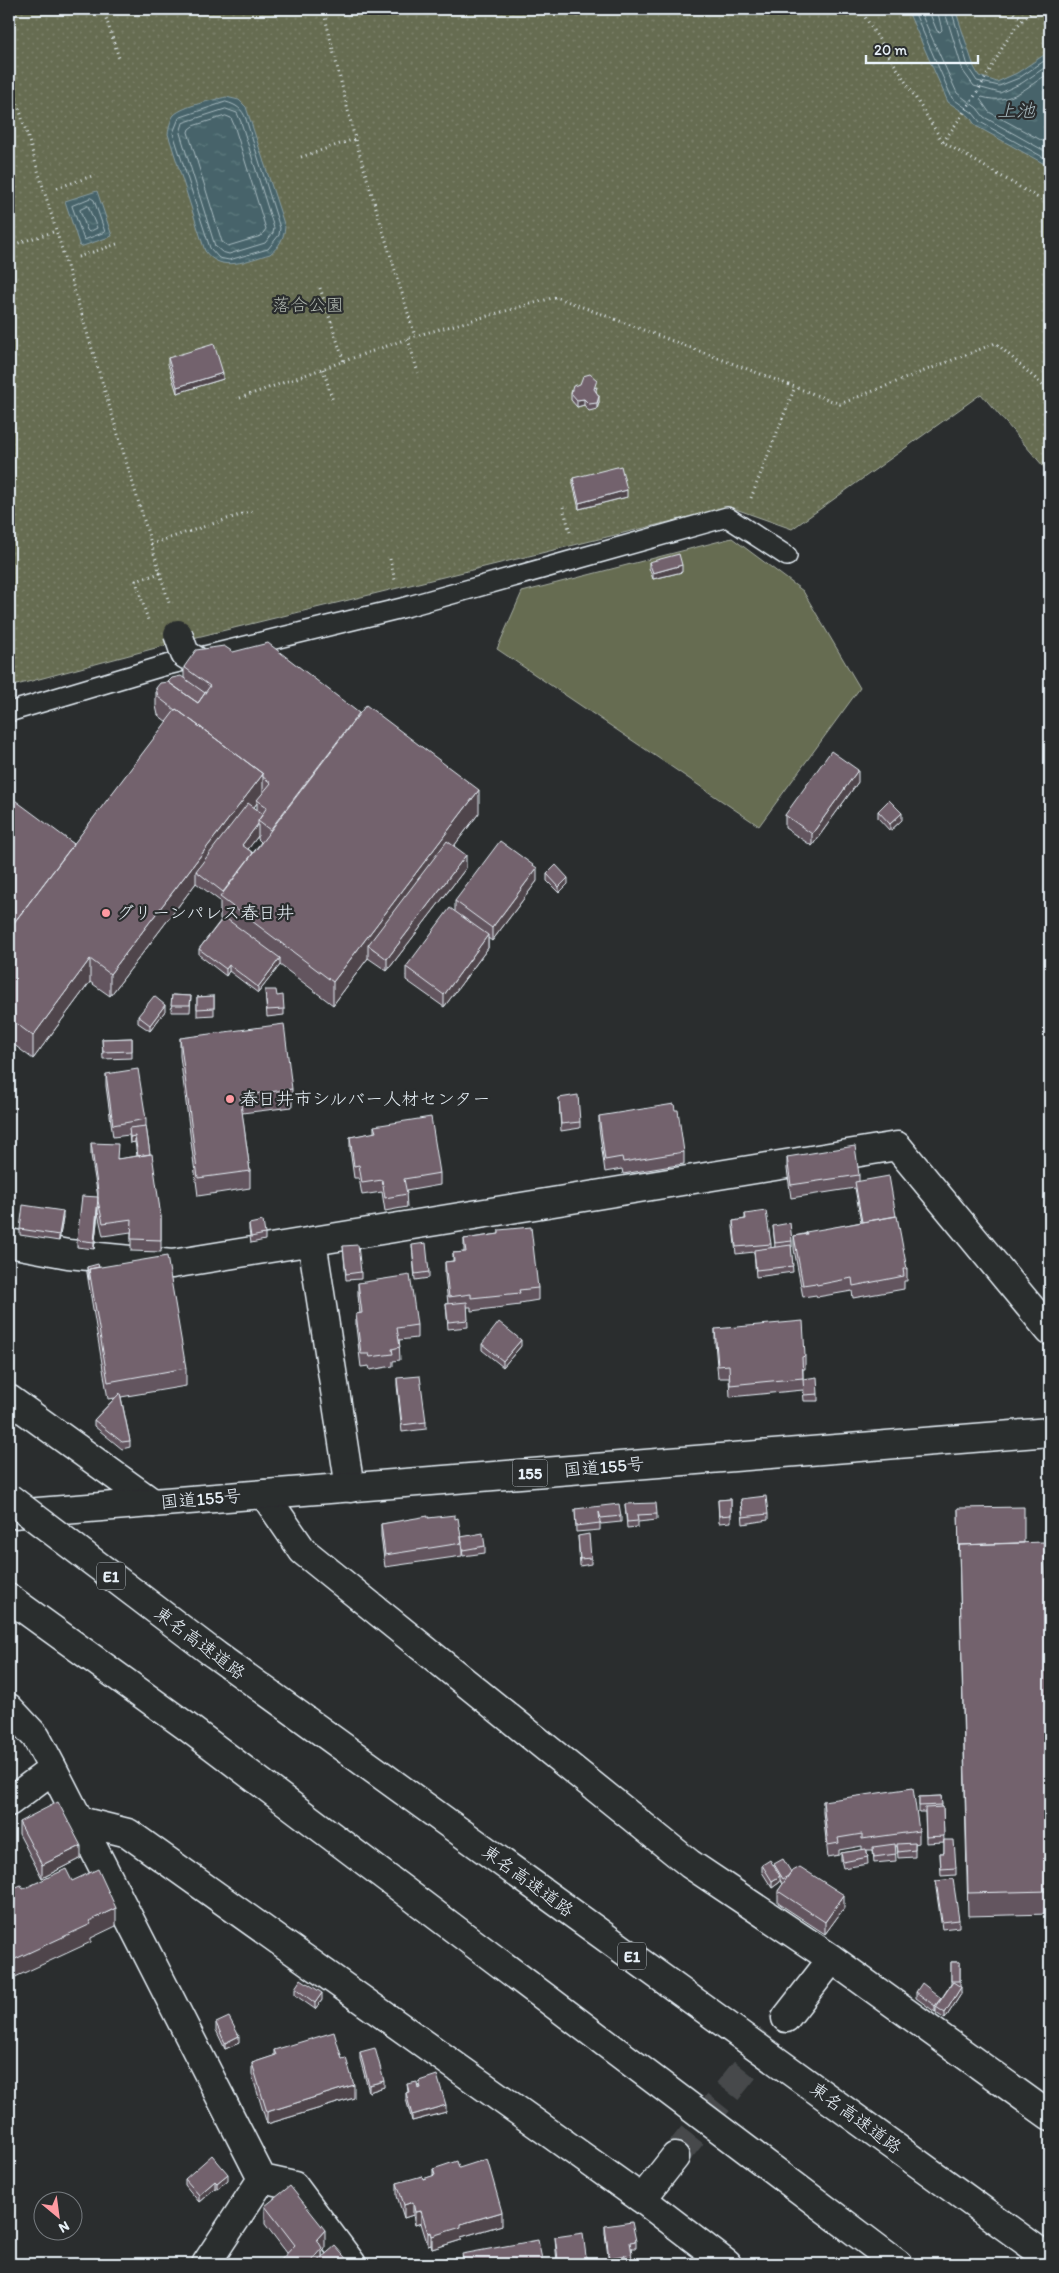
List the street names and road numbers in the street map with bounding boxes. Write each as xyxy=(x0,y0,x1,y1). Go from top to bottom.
street label: 国道155号 xyxy=(563,1453,645,1481)
road number: 155 xyxy=(512,1460,548,1486)
street label: 国道155号 xyxy=(160,1485,242,1513)
road number: E1 xyxy=(97,1562,125,1590)
street label: 東名高速道路 xyxy=(150,1602,250,1684)
street label: 東名高速道路 xyxy=(478,1840,578,1922)
road number: E1 xyxy=(618,1942,646,1970)
street label: 東名高速道路 xyxy=(806,2077,906,2159)

